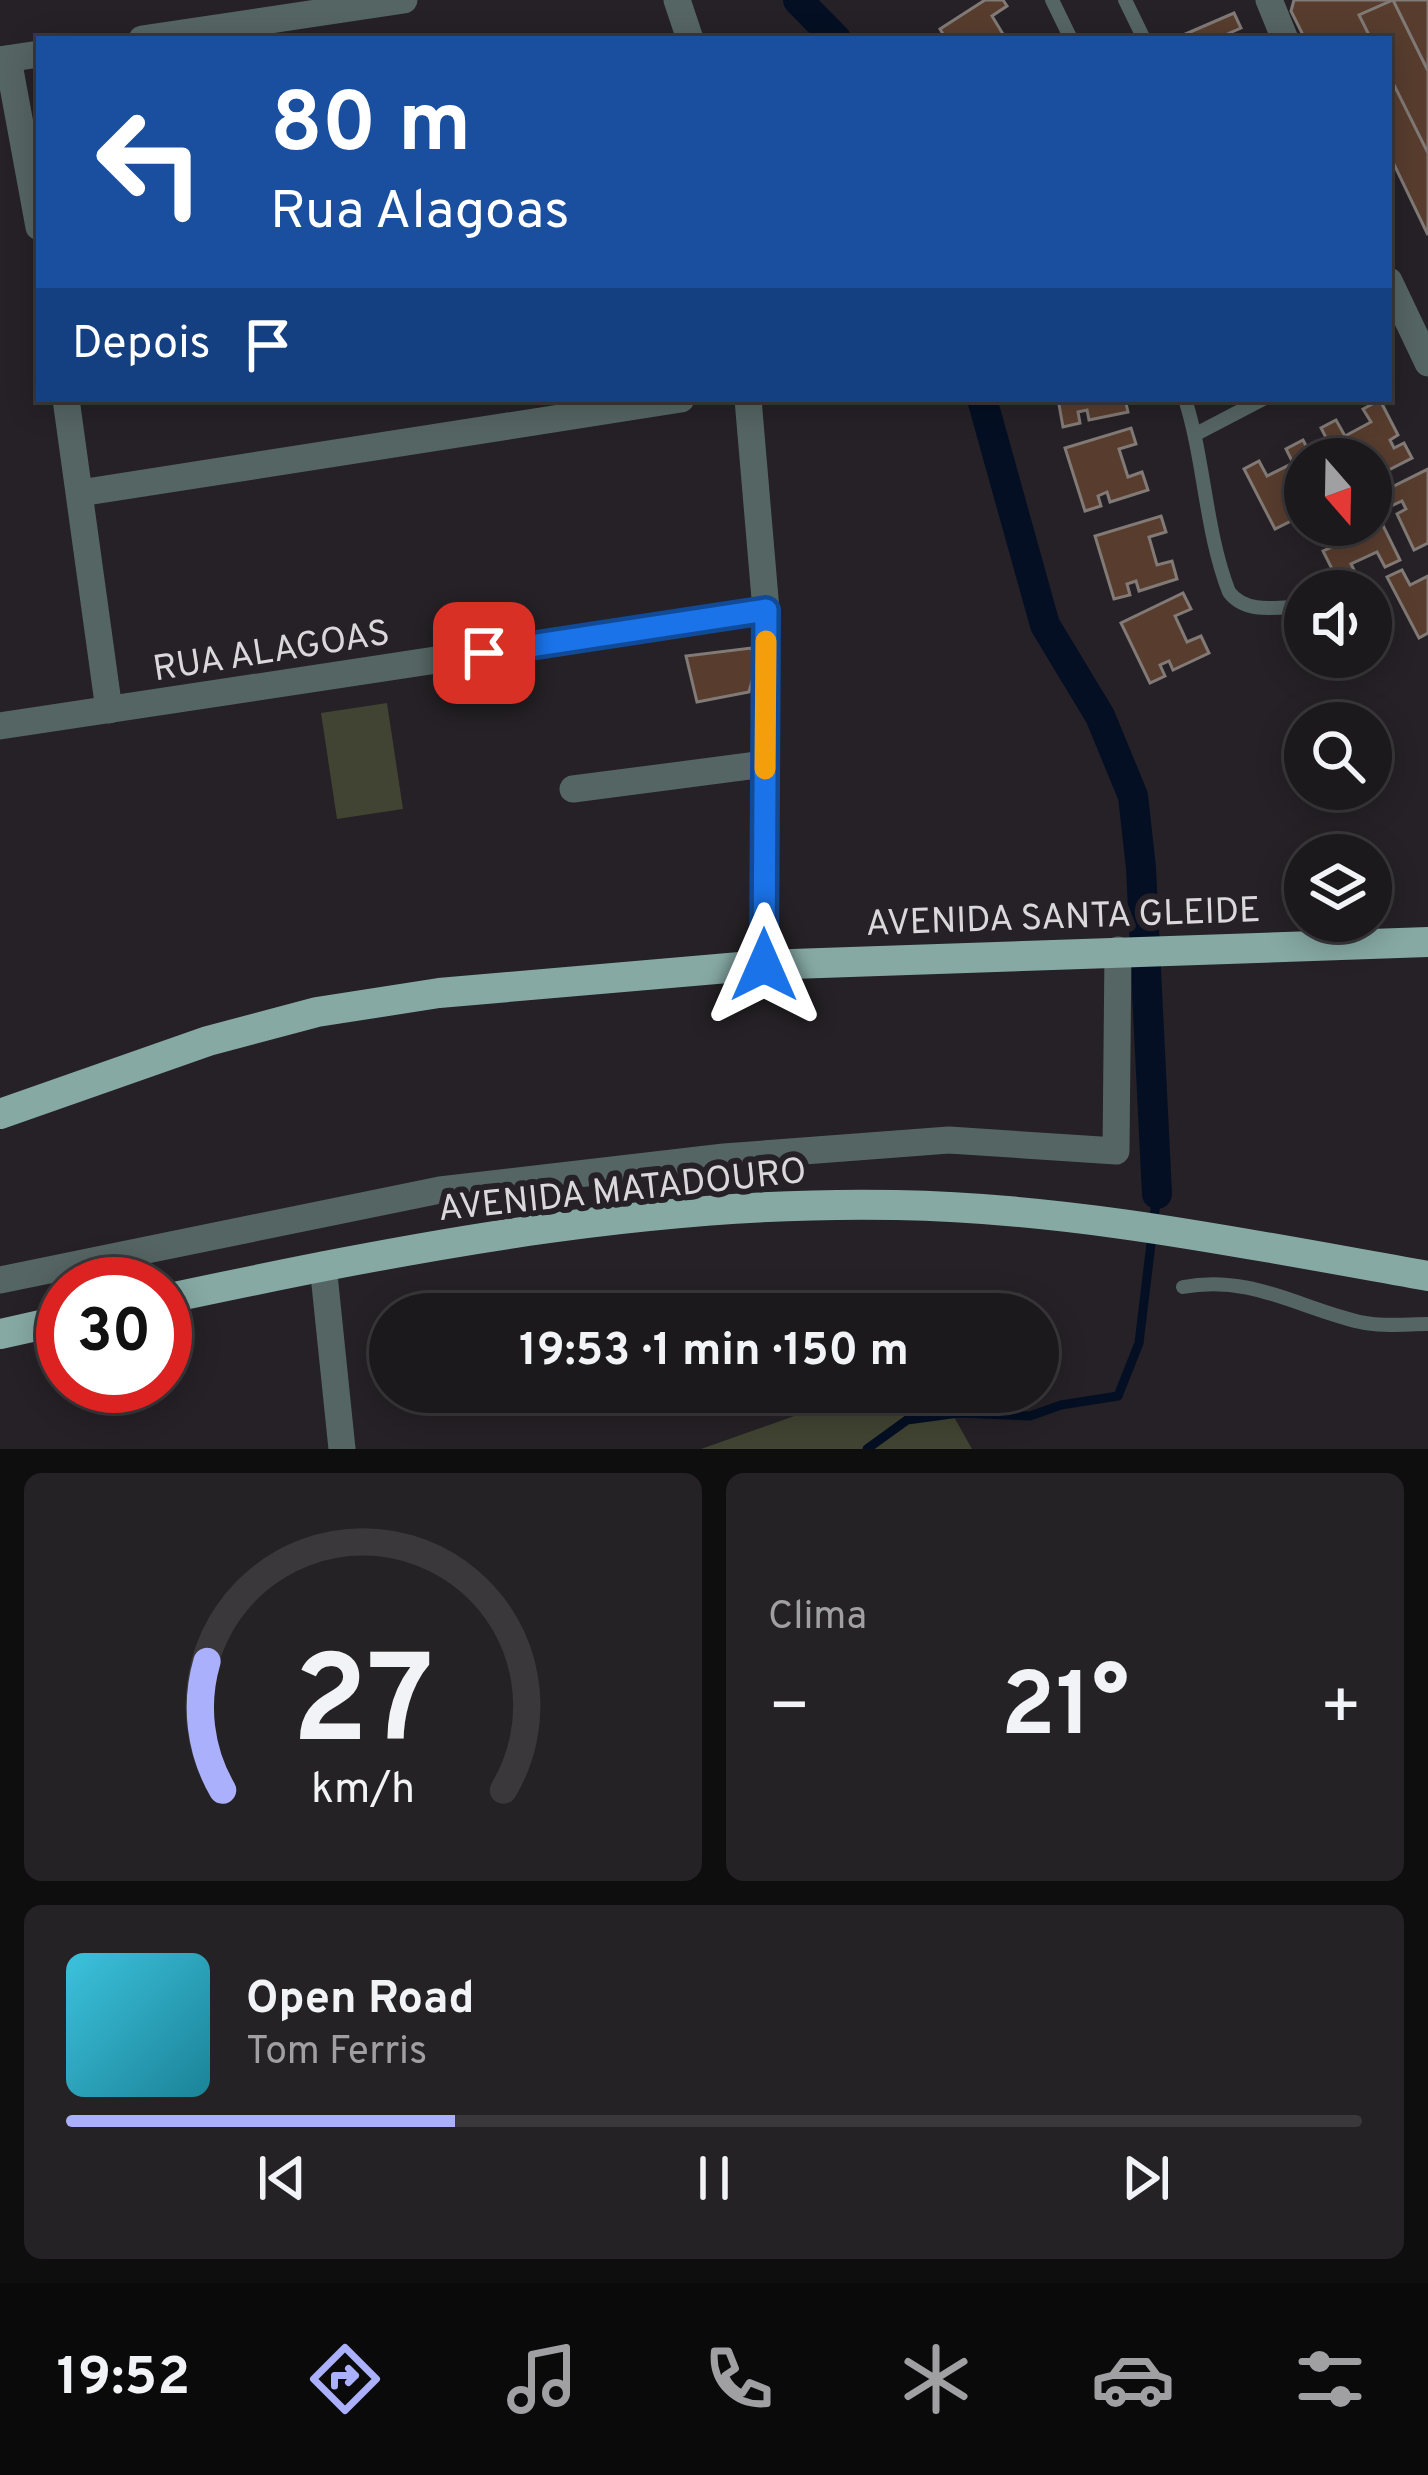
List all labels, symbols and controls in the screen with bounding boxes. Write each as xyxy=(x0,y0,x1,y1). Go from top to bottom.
text: 80 m xyxy=(270,75,471,181)
icon: left xyxy=(72,84,228,240)
text: Rua Alagoas xyxy=(270,179,570,248)
icon: arrive xyxy=(235,312,301,378)
text: Depois xyxy=(72,317,211,374)
north arrow xyxy=(1284,438,1392,546)
map controls xyxy=(1284,438,1392,942)
button: sound xyxy=(1284,570,1392,678)
pin xyxy=(433,602,535,704)
street label: RUA ALAGOAS xyxy=(150,612,393,694)
icon: arrive xyxy=(451,620,517,686)
button: search xyxy=(1284,702,1392,810)
button: layers xyxy=(1284,834,1392,942)
street label: AVENIDA SANTA GLEIDE xyxy=(865,889,1261,949)
position arrow xyxy=(701,902,827,1028)
street label: AVENIDA MATADOURO xyxy=(436,1150,809,1234)
speed limit sign: 30 xyxy=(36,1257,192,1413)
text: 19:53 · 1 min · 150 m xyxy=(519,1324,909,1381)
text: Clima xyxy=(768,1594,867,1643)
text: 27 xyxy=(292,1629,434,1787)
text: 21° xyxy=(1001,1654,1129,1767)
text: − xyxy=(768,1669,811,1752)
text: + xyxy=(1319,1669,1362,1752)
text: km/h xyxy=(311,1764,415,1818)
text: Open Road xyxy=(246,1972,474,2029)
text: Tom Ferris xyxy=(246,2029,427,2078)
icon: previous xyxy=(249,2145,315,2211)
icon: pause xyxy=(681,2145,747,2211)
icon: next xyxy=(1113,2145,1179,2211)
icon: directions xyxy=(303,2337,387,2421)
icon: music xyxy=(500,2337,584,2421)
icon: phone xyxy=(697,2337,781,2421)
icon: climate xyxy=(894,2337,978,2421)
icon: car xyxy=(1091,2337,1175,2421)
icon: filters xyxy=(1288,2337,1372,2421)
text: 19:52 xyxy=(56,2345,190,2414)

